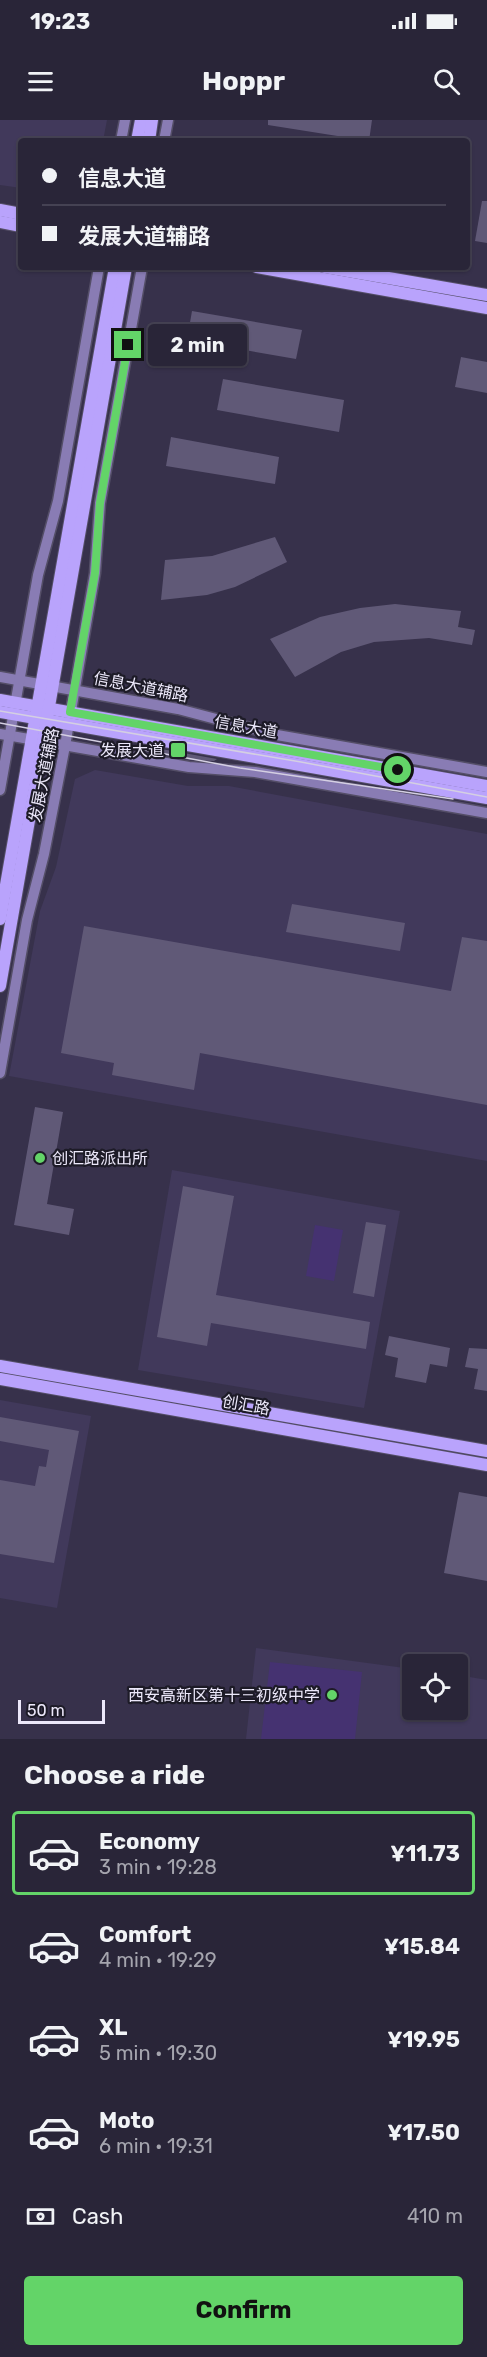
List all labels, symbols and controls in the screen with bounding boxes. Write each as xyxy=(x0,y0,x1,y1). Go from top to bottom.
text: 19:23 xyxy=(30,8,90,35)
icon: menu xyxy=(24,65,57,98)
text: Hoppr xyxy=(202,65,285,97)
icon: search xyxy=(430,65,463,98)
text: 信息大道 xyxy=(78,165,166,192)
text: 发展大道辅路 xyxy=(78,223,210,250)
callout: 2 min xyxy=(149,324,248,366)
route end xyxy=(114,331,141,358)
text: 2 min xyxy=(170,333,225,357)
street label: 信息大道辅路 xyxy=(92,669,190,705)
street label: 信息大道 xyxy=(213,712,279,742)
street label: 发展大道辅路 xyxy=(26,726,62,824)
place label: 发展大道 xyxy=(100,741,164,760)
marker: 发展大道 xyxy=(169,741,187,759)
route start xyxy=(384,756,411,783)
place label: 创汇路派出所 xyxy=(52,1149,148,1168)
marker: 创汇路派出所 xyxy=(33,1151,47,1165)
street label: 创汇路 xyxy=(221,1391,271,1419)
map controls xyxy=(402,1654,468,1720)
button: locate xyxy=(402,1654,468,1720)
place label: 西安高新区第十三初级中学 xyxy=(128,1686,320,1705)
marker: 西安高新区第十三初级中学 xyxy=(325,1688,339,1702)
scale bar xyxy=(18,1697,105,1724)
text: 50 m xyxy=(27,1701,65,1720)
text: Choose a ride xyxy=(24,1759,205,1791)
icon: car xyxy=(27,1826,81,1880)
text: Economy xyxy=(99,1828,200,1855)
text: ¥11.73 xyxy=(390,1840,460,1867)
text: 3 min · 19:28 xyxy=(99,1855,217,1879)
icon: car xyxy=(27,1919,81,1973)
text: Comfort xyxy=(99,1921,191,1948)
text: ¥15.84 xyxy=(384,1933,460,1960)
text: 4 min · 19:29 xyxy=(99,1948,217,1972)
icon: car xyxy=(27,2012,81,2066)
text: XL xyxy=(99,2014,127,2041)
text: ¥19.95 xyxy=(387,2026,460,2053)
text: 5 min · 19:30 xyxy=(99,2041,217,2065)
icon: car xyxy=(27,2105,81,2159)
text: Moto xyxy=(99,2107,154,2134)
text: ¥17.50 xyxy=(387,2119,460,2146)
text: 6 min · 19:31 xyxy=(99,2134,213,2158)
icon: cash xyxy=(24,2200,57,2233)
text: Cash xyxy=(72,2203,123,2230)
text: 410 m xyxy=(407,2204,463,2228)
button: Confirm xyxy=(24,2276,463,2345)

